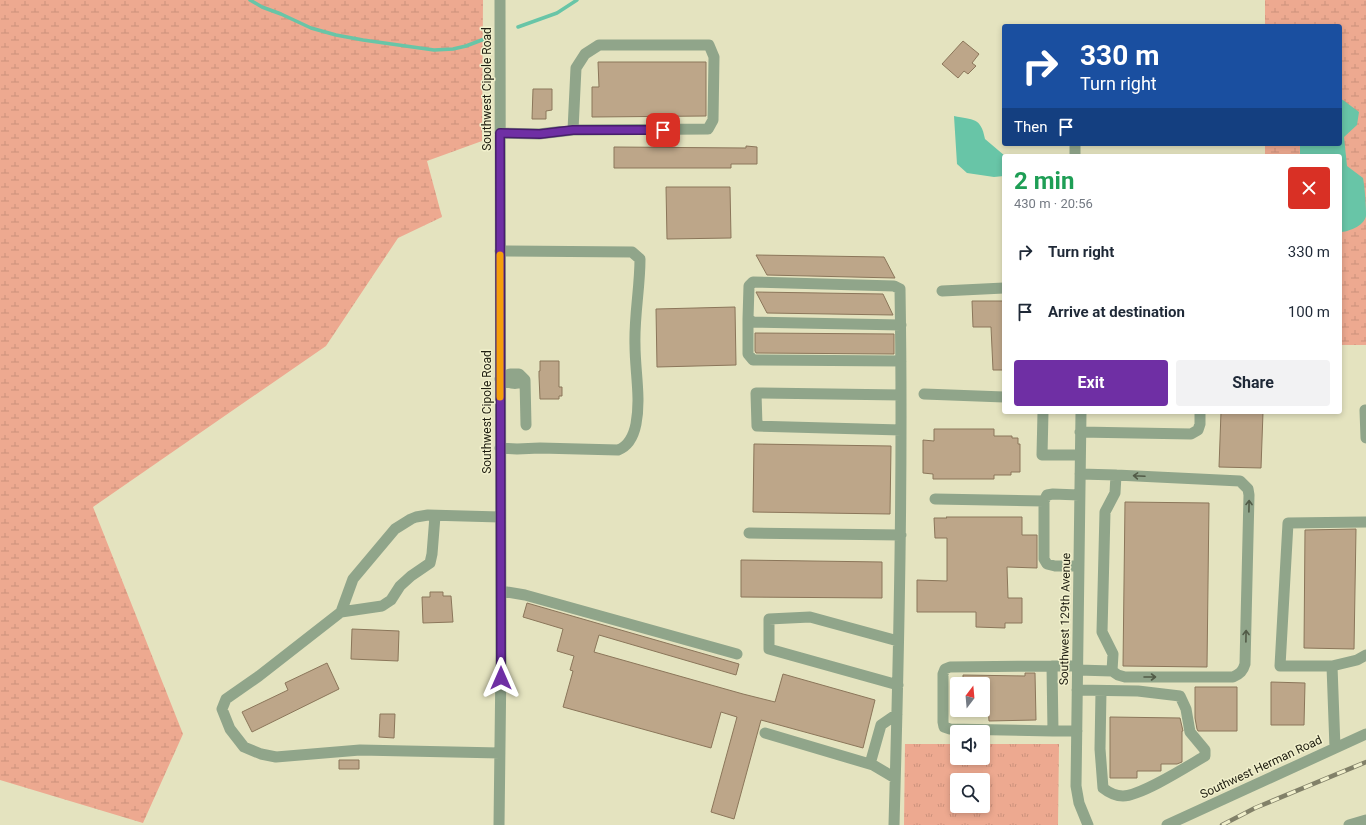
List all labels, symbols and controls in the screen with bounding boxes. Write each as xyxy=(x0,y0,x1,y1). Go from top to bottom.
street label: Southwest Cipole Road xyxy=(480,27,494,151)
text: 330 m xyxy=(1080,39,1159,72)
icon: right xyxy=(1014,40,1066,92)
text: Turn right xyxy=(1080,73,1157,94)
pin xyxy=(646,113,680,147)
icon: arrive xyxy=(1055,116,1077,138)
text: Then xyxy=(1014,118,1047,136)
icon: arrive xyxy=(652,119,674,141)
text: 2 min xyxy=(1014,167,1074,195)
button: close xyxy=(1288,167,1330,209)
text: 430 m · 20:56 xyxy=(1014,196,1093,211)
icon: right xyxy=(1014,241,1036,263)
text: Turn right xyxy=(1048,243,1114,261)
text: 330 m xyxy=(1288,243,1330,261)
icon: arrive xyxy=(1014,301,1036,323)
text: Arrive at destination xyxy=(1048,303,1185,321)
text: 100 m xyxy=(1288,303,1330,321)
street label: Southwest Cipole Road xyxy=(480,350,494,474)
button: Exit xyxy=(1014,360,1168,406)
button: Share xyxy=(1176,360,1330,406)
one-way arrow xyxy=(1133,473,1146,480)
one-way arrow xyxy=(1245,500,1253,513)
street label: Southwest 129th Avenue xyxy=(1057,553,1073,685)
one-way arrow xyxy=(1242,630,1250,643)
position arrow xyxy=(480,657,522,699)
one-way arrow xyxy=(1143,673,1156,681)
north arrow xyxy=(950,677,990,717)
map controls xyxy=(950,677,990,813)
button: sound xyxy=(950,725,990,765)
street label: Southwest Herman Road xyxy=(1198,733,1324,801)
button: search xyxy=(950,773,990,813)

